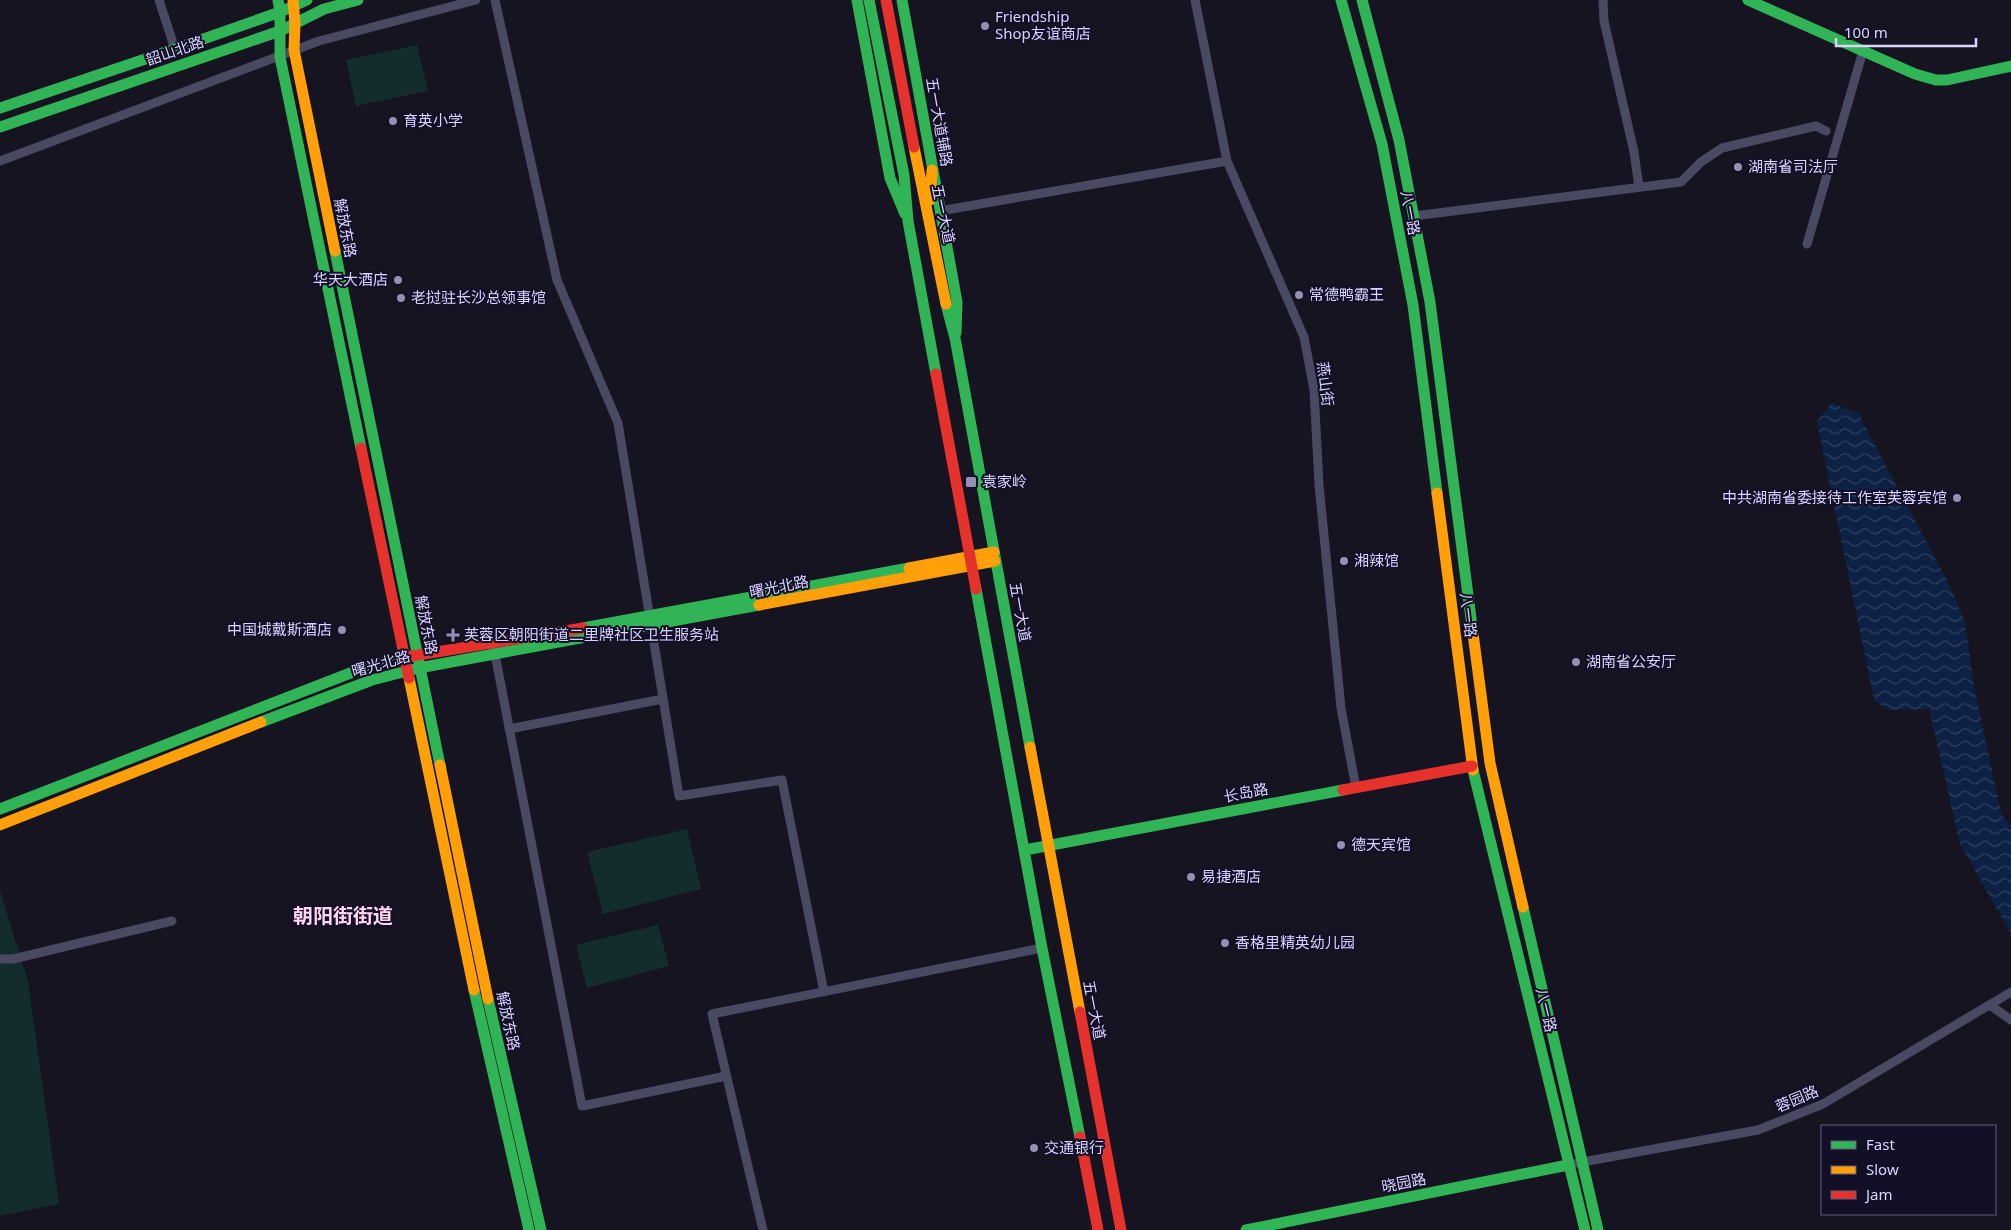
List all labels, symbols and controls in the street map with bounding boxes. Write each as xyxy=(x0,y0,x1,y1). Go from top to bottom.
place label: Friendship Shop友谊商店 xyxy=(995,6,1091,43)
scale bar xyxy=(1836,15,1976,47)
marker: Friendship Shop友谊商店 xyxy=(979,20,991,32)
text: 100 m xyxy=(1844,22,1888,42)
street label: 韶山北路 xyxy=(143,31,206,69)
street label: 五一大道辅路 xyxy=(922,76,958,168)
place label: 育英小学 xyxy=(403,110,463,130)
marker: 育英小学 xyxy=(387,115,399,127)
place label: 湖南省司法厅 xyxy=(1748,156,1838,176)
marker: 湖南省司法厅 xyxy=(1732,161,1744,173)
street label: 五一大道 xyxy=(928,182,960,245)
street label: 八一路 xyxy=(1397,189,1425,237)
street label: 解放东路 xyxy=(330,196,362,259)
place label: 华天大酒店 xyxy=(313,269,388,289)
marker: 华天大酒店 xyxy=(392,274,404,286)
place label: 常德鸭霸王 xyxy=(1309,284,1384,304)
place label: 老挝驻长沙总领事馆 xyxy=(411,287,546,307)
marker: 常德鸭霸王 xyxy=(1293,289,1305,301)
marker: 老挝驻长沙总领事馆 xyxy=(395,292,407,304)
street label: 燕山街 xyxy=(1313,360,1339,407)
place label: 袁家岭 xyxy=(982,471,1027,491)
marker: 袁家岭 xyxy=(964,475,978,489)
place label: 中共湖南省委接待工作室芙蓉宾馆 xyxy=(1722,487,1947,507)
marker: 中共湖南省委接待工作室芙蓉宾馆 xyxy=(1951,492,1963,504)
place label: 湘辣馆 xyxy=(1354,550,1399,570)
marker: 湘辣馆 xyxy=(1338,555,1350,567)
street label: 曙光北路 xyxy=(747,570,810,602)
street label: 五一大道 xyxy=(1006,581,1036,643)
street label: 八一路 xyxy=(1456,591,1482,638)
street label: 解放东路 xyxy=(411,593,443,656)
place label: 中国城戴斯酒店 xyxy=(227,619,332,639)
marker: 中国城戴斯酒店 xyxy=(336,624,348,636)
place label: 芙蓉区朝阳街道二里牌社区卫生服务站 xyxy=(464,624,719,644)
marker: 芙蓉区朝阳街道二里牌社区卫生服务站 xyxy=(446,628,460,642)
street label: 曙光北路 xyxy=(349,645,412,681)
place label: 湖南省公安厅 xyxy=(1586,651,1676,671)
marker: 湖南省公安厅 xyxy=(1570,656,1582,668)
street label: 长岛路 xyxy=(1222,778,1270,806)
place label: 德天宾馆 xyxy=(1351,834,1411,854)
marker: 德天宾馆 xyxy=(1335,839,1347,851)
place label: 易捷酒店 xyxy=(1201,866,1261,886)
marker: 易捷酒店 xyxy=(1185,871,1197,883)
district label: 朝阳街街道 xyxy=(293,902,393,929)
place label: 香格里精英幼儿园 xyxy=(1235,932,1355,952)
marker: 香格里精英幼儿园 xyxy=(1219,937,1231,949)
street label: 五一大道 xyxy=(1079,978,1111,1041)
street label: 八一路 xyxy=(1532,986,1562,1034)
street label: 解放东路 xyxy=(493,989,525,1052)
street label: 蓉园路 xyxy=(1772,1080,1821,1116)
legend xyxy=(1821,1125,1996,1215)
text: Fast xyxy=(1866,1134,1895,1154)
place label: 交通银行 xyxy=(1044,1137,1104,1157)
marker: 交通银行 xyxy=(1028,1142,1040,1154)
text: Slow xyxy=(1866,1159,1899,1179)
street label: 晓园路 xyxy=(1380,1168,1428,1196)
text: Jam xyxy=(1864,1184,1893,1204)

